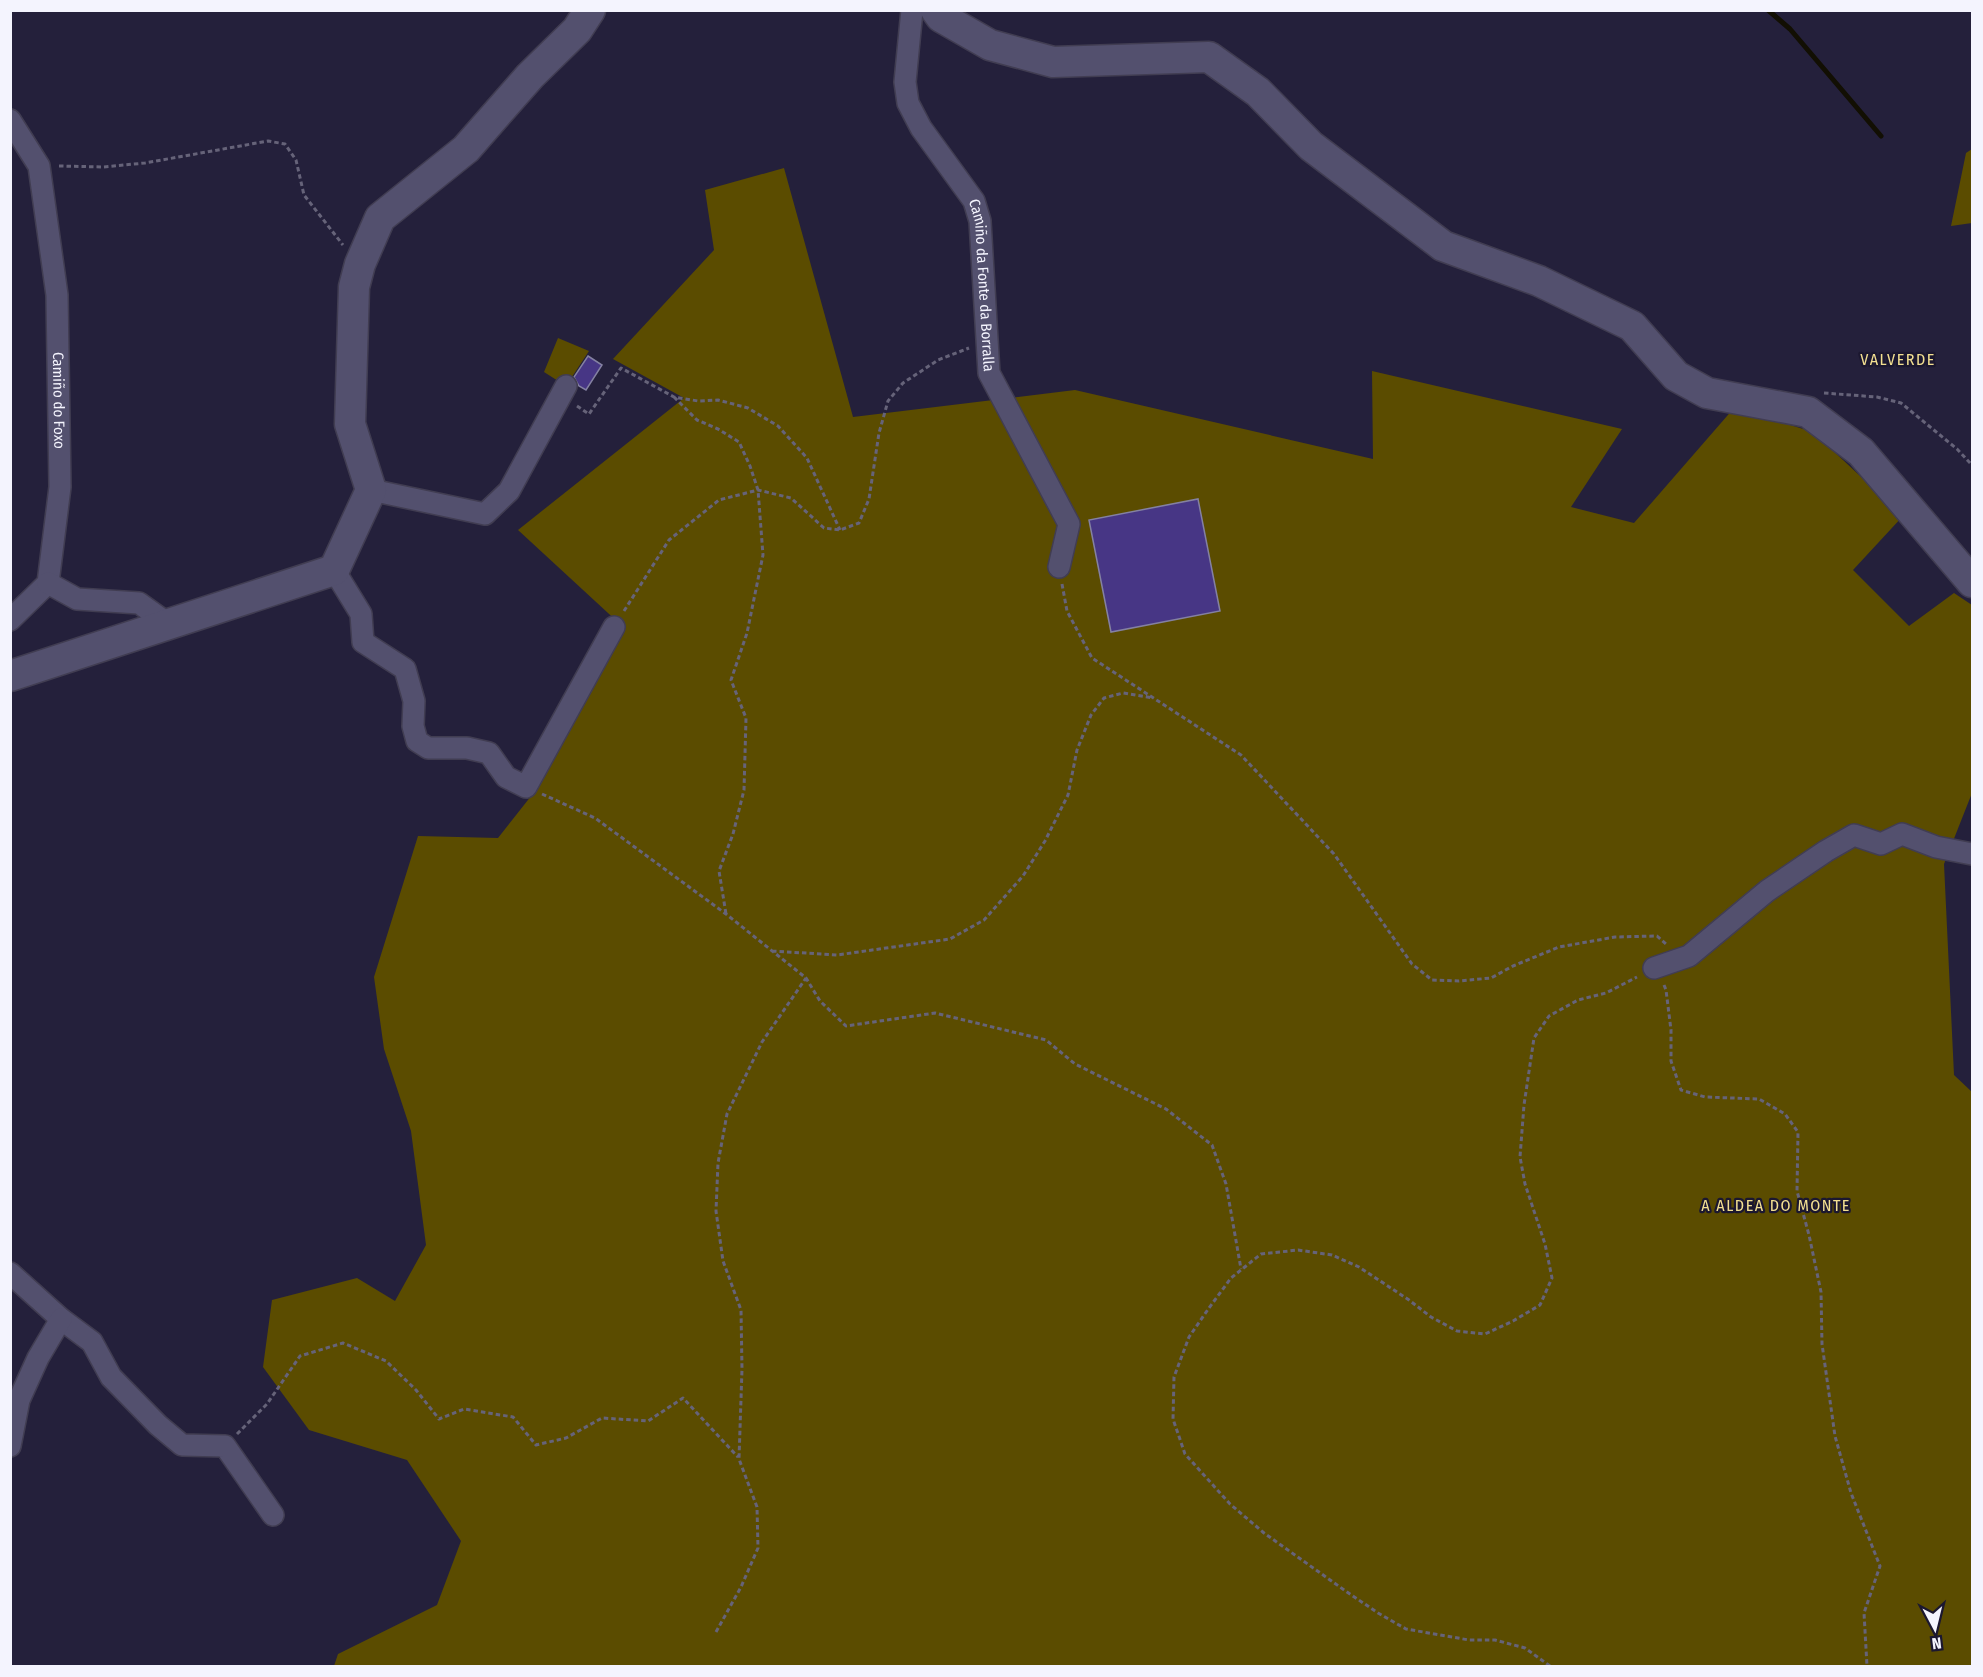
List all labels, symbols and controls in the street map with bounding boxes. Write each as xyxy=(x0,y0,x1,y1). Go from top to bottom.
street label: Camiño da Fonte da Borralla xyxy=(965,197,998,372)
district label: VALVERDE xyxy=(1860,350,1936,369)
street label: Camiño do Foxo xyxy=(49,352,68,449)
district label: A ALDEA DO MONTE xyxy=(1701,1196,1851,1215)
north arrow xyxy=(1905,1599,1965,1659)
text: N xyxy=(1931,1633,1943,1653)

